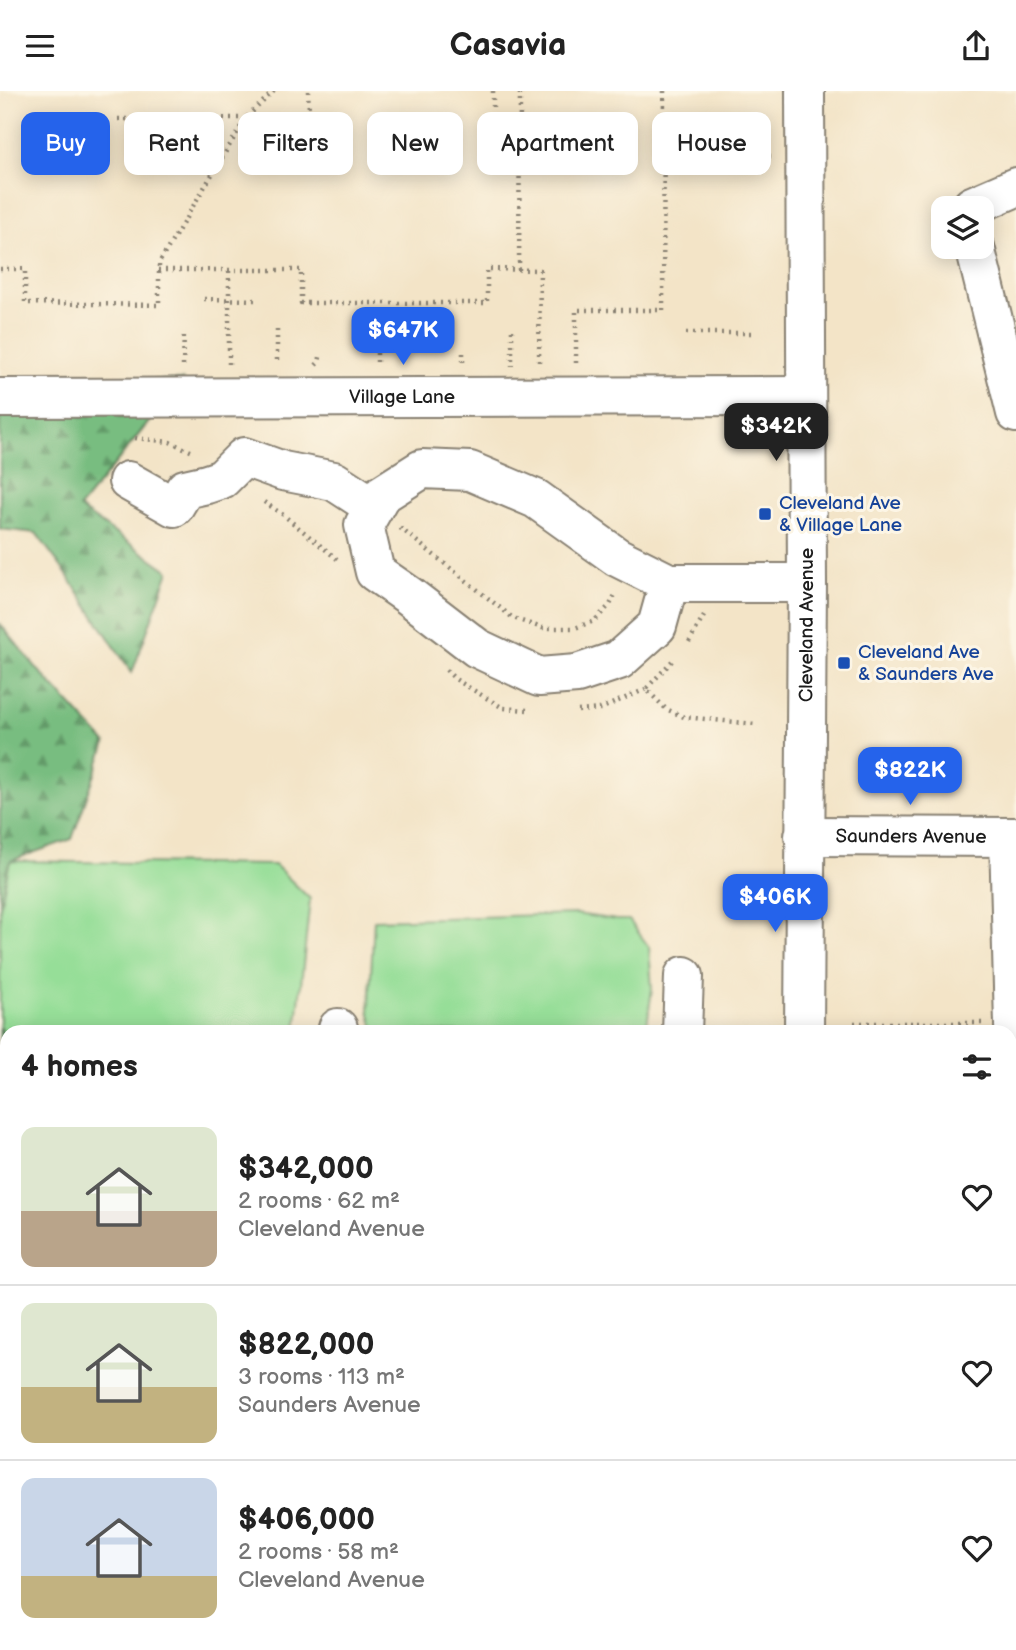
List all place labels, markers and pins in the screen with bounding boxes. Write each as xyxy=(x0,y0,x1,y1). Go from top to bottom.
pin: $647K xyxy=(354,307,452,367)
pin: $342K xyxy=(727,403,825,463)
place label: Cleveland Ave & Village Lane xyxy=(779,492,902,537)
marker: Cleveland Ave & Village Lane xyxy=(757,506,773,522)
place label: Cleveland Ave & Saunders Ave xyxy=(858,641,994,686)
marker: Cleveland Ave & Saunders Ave xyxy=(836,655,852,671)
pin: $822K xyxy=(861,747,959,807)
pin: $406K xyxy=(726,875,824,934)

